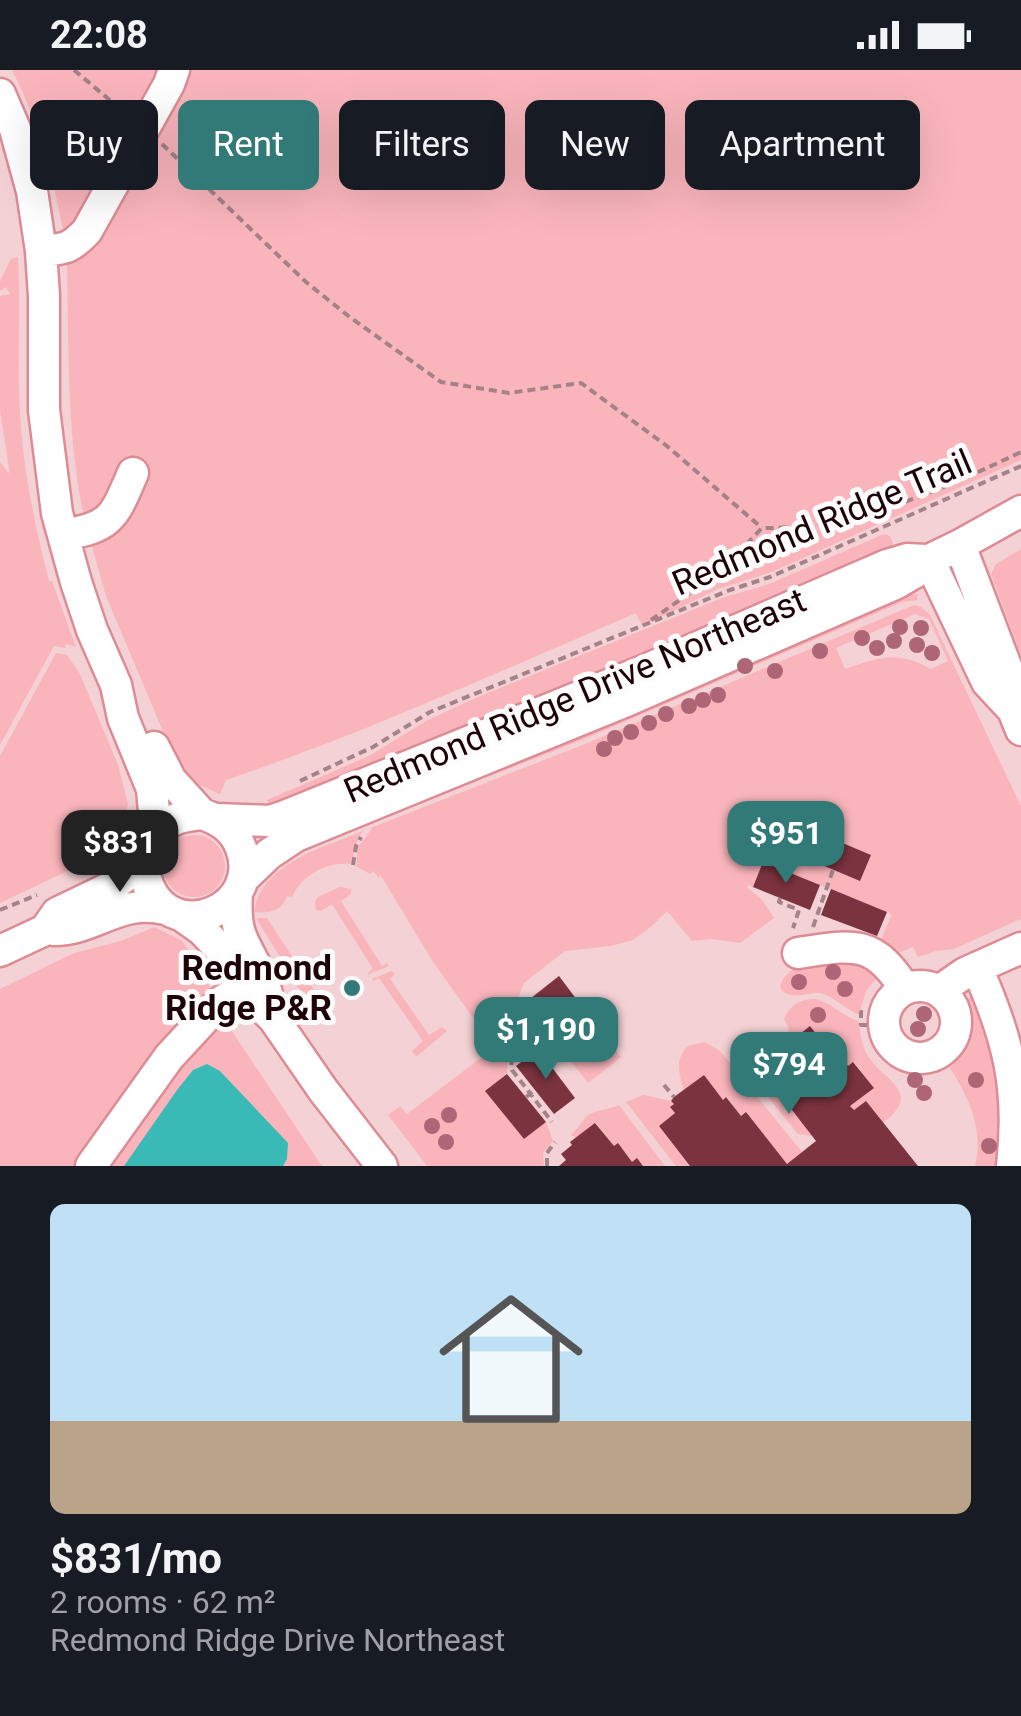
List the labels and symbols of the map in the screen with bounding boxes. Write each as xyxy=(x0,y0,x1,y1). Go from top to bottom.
street label: Redmond Ridge Trail xyxy=(666,441,978,605)
street label: Redmond Ridge Drive Northeast xyxy=(338,580,812,812)
pin: $951 xyxy=(727,801,845,886)
pin: $831 xyxy=(61,810,179,895)
place label: Redmond Ridge P&R xyxy=(165,948,332,1029)
marker: Redmond Ridge P&R xyxy=(341,977,363,999)
pin: $1,190 xyxy=(465,997,627,1082)
pin: $794 xyxy=(730,1032,848,1117)

